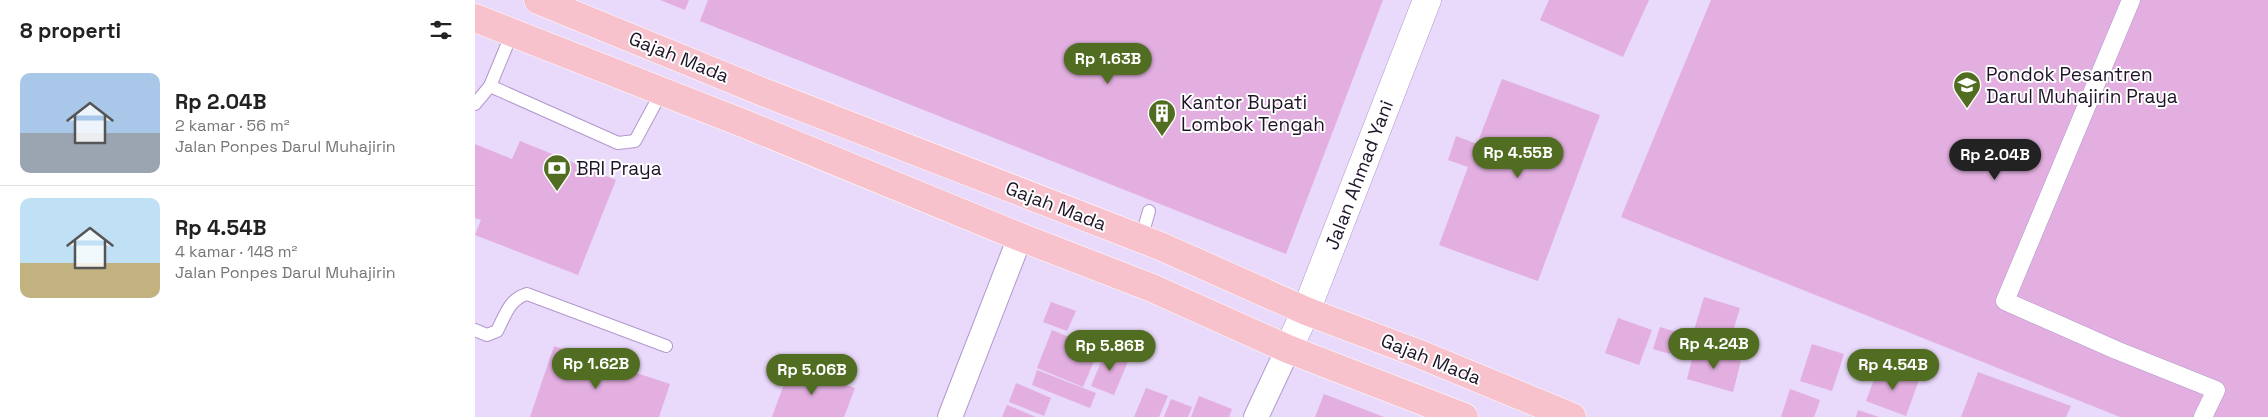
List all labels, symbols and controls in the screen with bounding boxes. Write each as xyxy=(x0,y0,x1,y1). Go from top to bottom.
icon: filters xyxy=(427,16,455,44)
text: 8 properti xyxy=(20,17,121,44)
street label: Gajah Mada xyxy=(625,26,733,88)
pin: Rp 1.63B xyxy=(1056,42,1160,85)
text: Rp 1.63B xyxy=(1075,48,1141,69)
place label: Pondok Pesantren Darul Muhajirin Praya xyxy=(1986,62,2178,109)
school or university icon: Pondok Pesantren Darul Muhajirin Praya xyxy=(1952,70,1982,109)
text: Rp 2.04B xyxy=(175,88,266,115)
place label: Kantor Bupati Lombok Tengah xyxy=(1181,90,1325,137)
icon: home xyxy=(60,93,120,153)
street label: Jalan Ahmad Yani xyxy=(1319,97,1399,253)
building icon: Kantor Bupati Lombok Tengah xyxy=(1147,98,1177,137)
text: 2 kamar · 56 m² xyxy=(175,115,290,136)
text: Jalan Ponpes Darul Muhajirin xyxy=(175,136,396,157)
pin: Rp 4.55B xyxy=(1466,136,1570,179)
pin: Rp 2.04B xyxy=(1943,138,2047,181)
text: Rp 4.55B xyxy=(1483,142,1553,163)
text: Rp 2.04B xyxy=(1960,144,2030,165)
bank icon: BRI Praya xyxy=(542,153,572,192)
place label: BRI Praya xyxy=(576,156,662,181)
street label: Gajah Mada xyxy=(1002,175,1110,237)
text: Rp 4.54B xyxy=(175,214,267,241)
icon: home xyxy=(60,218,120,278)
text: 4 kamar · 148 m² xyxy=(175,241,297,262)
text: Jalan Ponpes Darul Muhajirin xyxy=(175,262,396,283)
street label: Gajah Mada xyxy=(1377,328,1485,390)
pin: Rp 4.24B xyxy=(1662,328,1766,370)
pin: Rp 5.86B xyxy=(1058,330,1162,372)
text: Rp 4.24B xyxy=(1679,333,1749,354)
text: Rp 5.86B xyxy=(1076,335,1144,356)
pin: Rp 1.62B xyxy=(544,348,648,390)
pin: Rp 4.54B xyxy=(1841,348,1945,391)
text: Rp 1.62B xyxy=(563,353,629,374)
pin: Rp 5.06B xyxy=(760,354,864,396)
text: Rp 4.54B xyxy=(1858,354,1928,375)
text: Rp 5.06B xyxy=(777,359,847,380)

